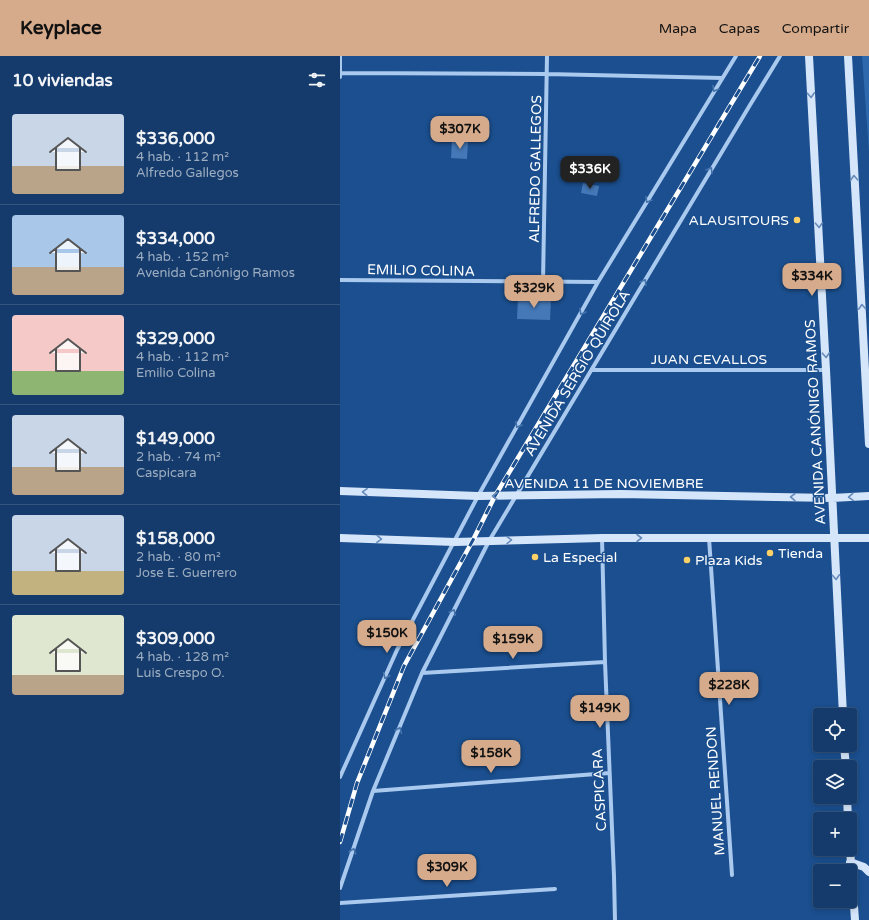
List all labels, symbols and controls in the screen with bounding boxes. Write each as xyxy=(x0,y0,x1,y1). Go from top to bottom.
text: Keyplace xyxy=(20,17,102,39)
text: Mapa xyxy=(659,20,697,37)
text: Capas xyxy=(719,20,760,37)
text: Compartir xyxy=(782,20,849,37)
icon: filters xyxy=(306,69,328,91)
text: 10 viviendas xyxy=(12,70,113,91)
one-way arrow xyxy=(713,85,720,92)
one-way arrow xyxy=(807,92,816,98)
street label: ALFREDO GALLEGOS xyxy=(526,94,545,243)
pin: $307K xyxy=(432,116,488,150)
text: $307K xyxy=(439,121,481,137)
text: $336,000 xyxy=(136,128,215,149)
icon: home xyxy=(44,130,92,178)
text: 4 hab. · 112 m² xyxy=(136,149,229,165)
pin: $336K xyxy=(562,156,618,190)
text: $336K xyxy=(569,161,611,177)
text: Alfredo Gallegos xyxy=(136,165,239,181)
one-way arrow xyxy=(706,167,713,174)
one-way arrow xyxy=(850,175,859,181)
one-way arrow xyxy=(645,196,653,203)
place label: ALAUSITOURS xyxy=(689,212,789,229)
marker: ALAUSITOURS xyxy=(792,215,802,225)
one-way arrow xyxy=(814,222,823,228)
text: $334,000 xyxy=(136,228,215,249)
icon: home xyxy=(44,231,92,279)
text: 4 hab. · 152 m² xyxy=(136,249,229,265)
street label: EMILIO COLINA xyxy=(367,261,475,280)
pin: $334K xyxy=(784,263,840,297)
text: Avenida Canónigo Ramos xyxy=(136,265,295,281)
text: $334K xyxy=(791,268,833,284)
pin: $329K xyxy=(506,275,562,309)
one-way arrow xyxy=(639,279,646,286)
text: $329K xyxy=(513,280,555,296)
street label: AVENIDA SERGIO QUIROLA xyxy=(521,287,634,459)
one-way arrow xyxy=(857,304,866,310)
one-way arrow xyxy=(579,308,586,315)
street label: AVENIDA CANÓNIGO RAMOS xyxy=(802,318,829,525)
text: $329,000 xyxy=(136,328,215,349)
icon: home xyxy=(44,331,92,379)
text: 4 hab. · 112 m² xyxy=(136,349,229,365)
street label: JUAN CEVALLOS xyxy=(651,351,768,368)
one-way arrow xyxy=(821,352,830,358)
text: Emilio Colina xyxy=(136,365,216,381)
one-way arrow xyxy=(515,421,523,428)
text: $149,000 xyxy=(136,428,215,449)
icon: home xyxy=(44,431,92,479)
text: 2 hab. · 74 m² xyxy=(136,449,221,465)
text: Caspicara xyxy=(136,465,197,481)
street label: AVENIDA 11 DE NOVIEMBRE xyxy=(504,475,704,492)
one-way arrow xyxy=(362,488,368,497)
one-way arrow xyxy=(492,492,498,500)
one-way arrow xyxy=(848,492,854,501)
one-way arrow xyxy=(790,493,796,501)
text: $158,000 xyxy=(136,528,215,549)
icon: home xyxy=(44,531,92,579)
one-way arrow xyxy=(636,534,642,542)
one-way arrow xyxy=(376,535,382,544)
one-way arrow xyxy=(506,536,512,545)
place label: Tienda xyxy=(778,545,823,562)
marker: Tienda xyxy=(765,548,775,558)
text: 2 hab. · 80 m² xyxy=(136,549,221,565)
place label: La Especial xyxy=(543,549,617,566)
marker: La Especial xyxy=(530,552,540,562)
place label: Plaza Kids xyxy=(695,552,763,569)
marker: Plaza Kids xyxy=(682,555,692,565)
text: Jose E. Guerrero xyxy=(136,565,237,581)
one-way arrow xyxy=(831,574,840,580)
one-way arrow xyxy=(448,609,456,616)
pin: $150K xyxy=(359,620,415,654)
text: $150K xyxy=(366,625,408,641)
pin: $159K xyxy=(485,626,541,660)
text: $309,000 xyxy=(136,628,215,649)
icon: home xyxy=(44,631,92,679)
text: $159K xyxy=(492,631,534,647)
text: 4 hab. · 128 m² xyxy=(136,649,229,665)
text: Luis Crespo O. xyxy=(136,665,225,681)
one-way arrow xyxy=(382,672,390,679)
pin: $228K xyxy=(701,672,757,706)
text: $228K xyxy=(708,677,750,693)
pin: $149K xyxy=(572,695,628,729)
text: $149K xyxy=(579,700,621,716)
map controls xyxy=(813,708,857,908)
button: locate xyxy=(813,708,857,752)
one-way arrow xyxy=(394,726,402,733)
street label: MANUEL RENDON xyxy=(702,726,729,856)
pin: $158K xyxy=(463,740,519,774)
text: $158K xyxy=(470,745,512,761)
street label: CASPICARA xyxy=(589,748,610,832)
button: layers xyxy=(813,760,857,804)
button: + xyxy=(813,812,857,856)
one-way arrow xyxy=(348,848,356,855)
pin: $309K xyxy=(419,854,475,888)
text: $309K xyxy=(426,859,468,875)
button: − xyxy=(813,864,857,908)

